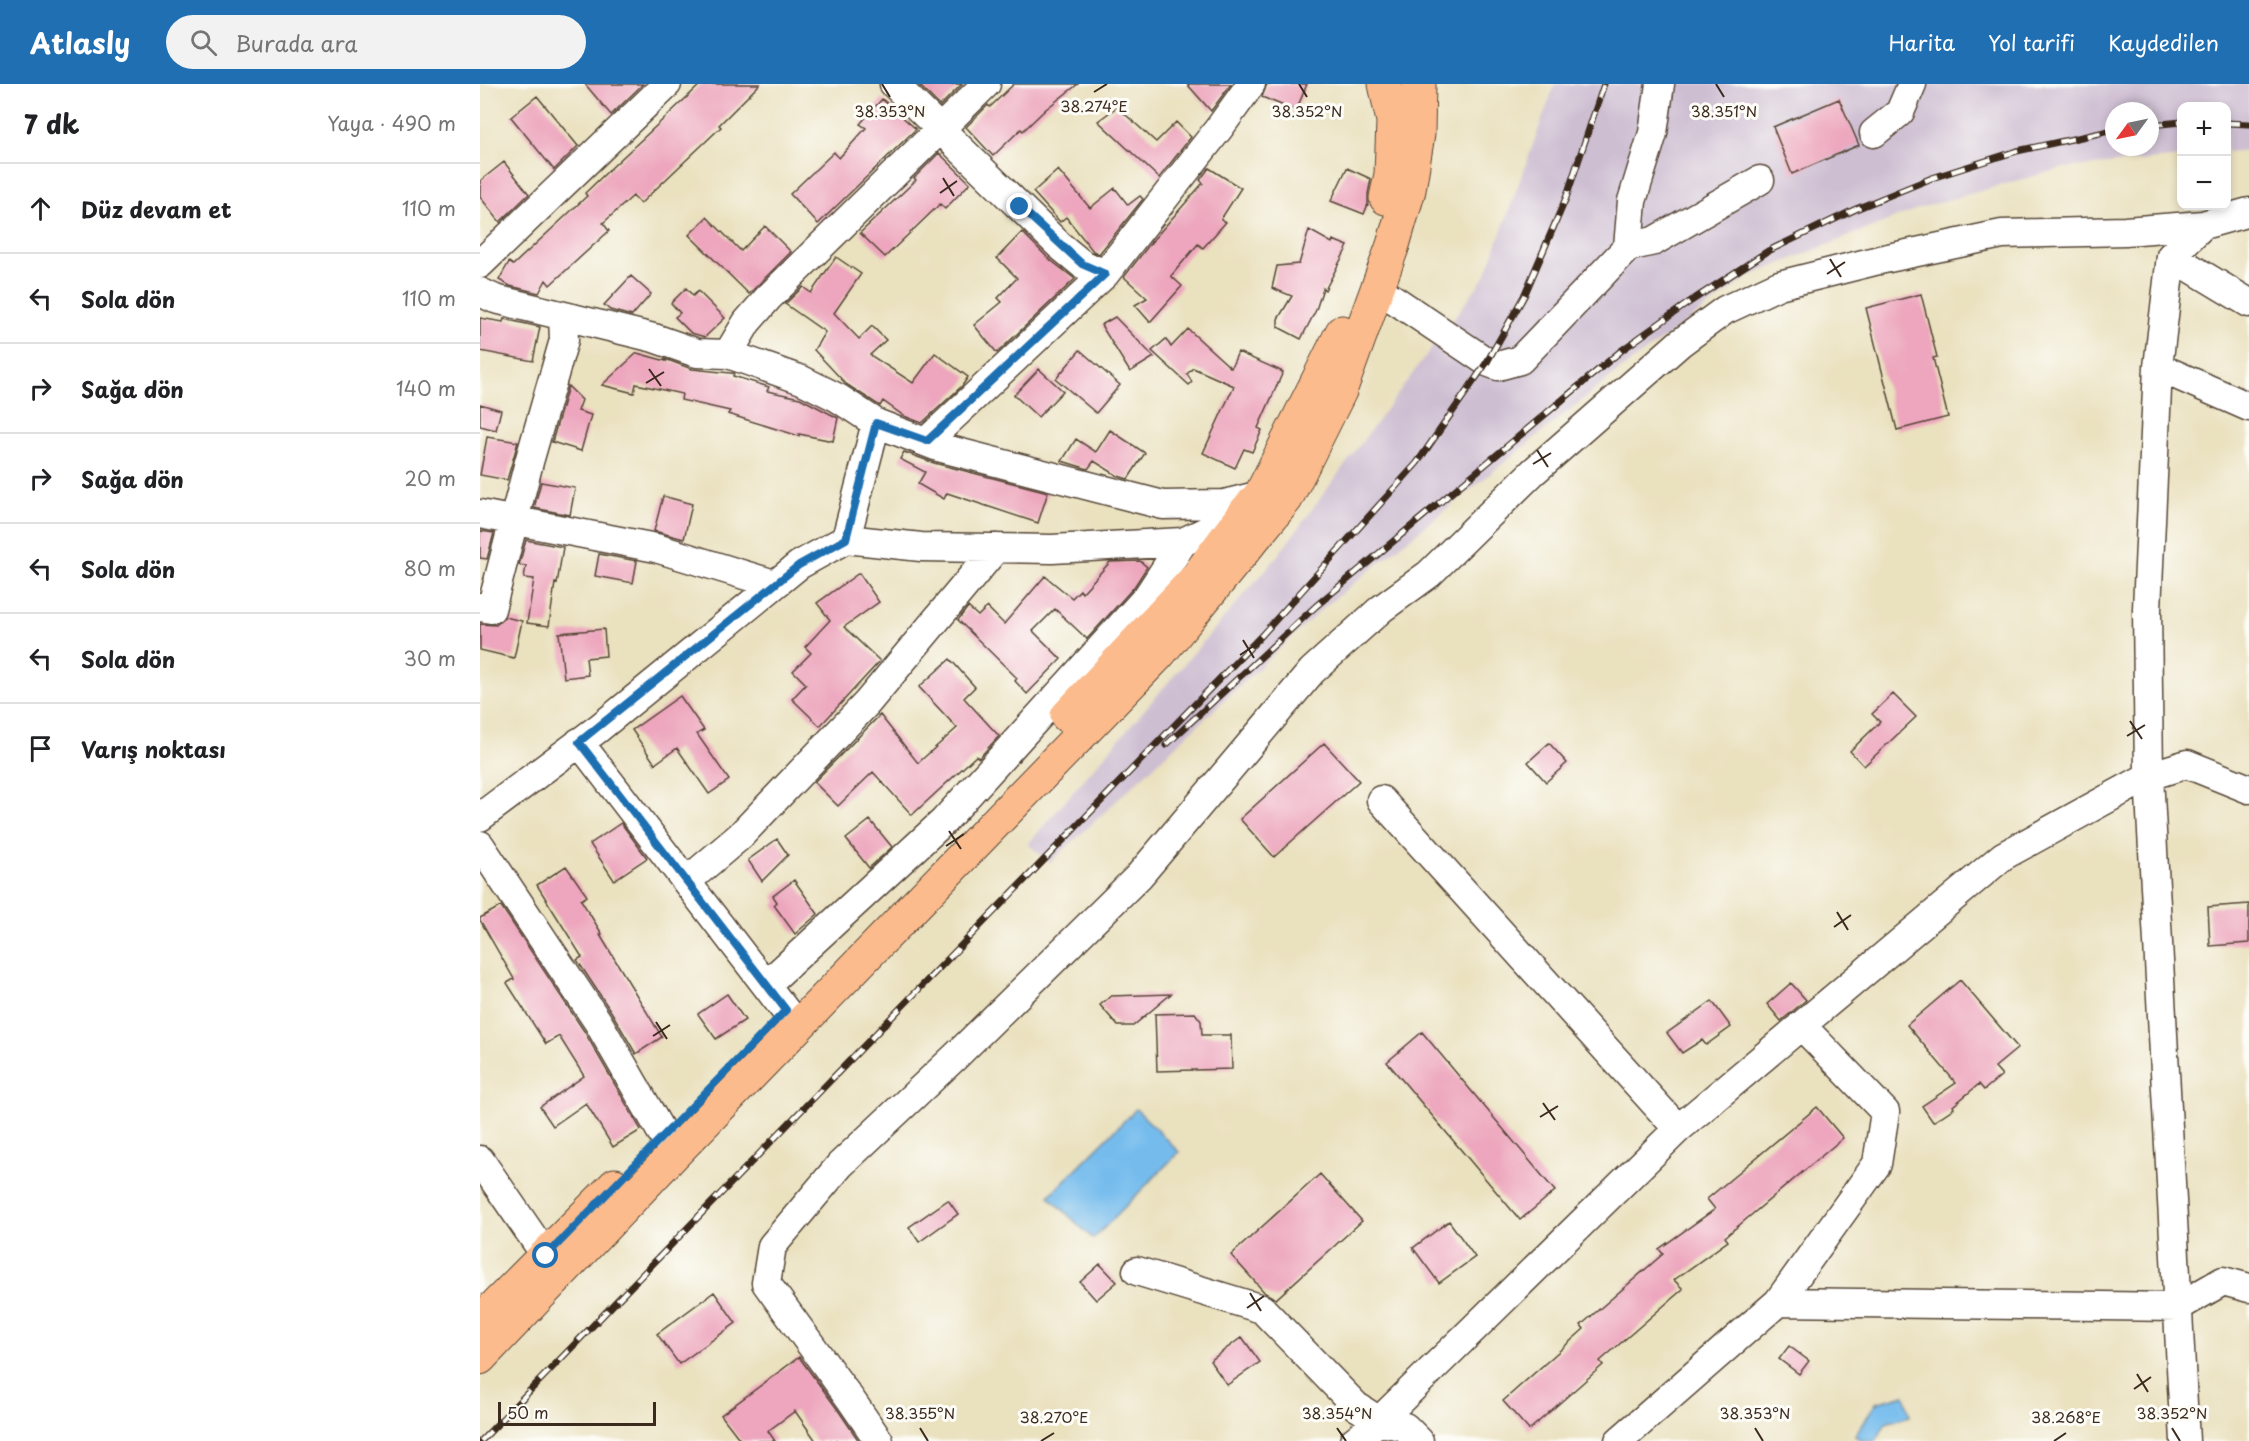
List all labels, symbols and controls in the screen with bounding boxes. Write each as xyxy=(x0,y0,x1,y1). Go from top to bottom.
search box xyxy=(166,15,586,69)
text: Atlasly xyxy=(30,21,130,64)
icon: search xyxy=(187,26,220,59)
text: Burada ara xyxy=(235,26,357,59)
text: Harita xyxy=(1888,26,1955,58)
text: Yol tarifi xyxy=(1988,26,2075,58)
text: Kaydedilen xyxy=(2108,26,2219,58)
text: 38.274°E xyxy=(1060,94,1128,117)
text: 38.353°N xyxy=(855,99,925,122)
text: 38.352°N xyxy=(1272,99,1342,122)
text: 38.351°N xyxy=(1691,99,1757,122)
north arrow xyxy=(2105,102,2159,156)
map controls xyxy=(2177,102,2231,210)
button: + xyxy=(2177,102,2231,156)
text: 7 dk xyxy=(24,104,79,143)
text: Yaya · 490 m xyxy=(327,108,456,138)
button: − xyxy=(2177,156,2231,210)
icon: ahead xyxy=(24,192,57,225)
text: Düz devam et xyxy=(81,192,232,225)
text: 110 m xyxy=(402,193,456,223)
route end xyxy=(1006,193,1032,219)
icon: left xyxy=(24,282,57,315)
text: Sola dön xyxy=(81,282,175,315)
text: 110 m xyxy=(402,283,456,313)
icon: right xyxy=(24,372,57,405)
text: Sağa dön xyxy=(81,372,184,405)
text: 140 m xyxy=(396,373,456,403)
icon: right xyxy=(24,462,57,495)
text: Sağa dön xyxy=(81,462,184,495)
text: 20 m xyxy=(404,463,456,493)
icon: left xyxy=(24,552,57,585)
text: Sola dön xyxy=(81,552,175,585)
text: 80 m xyxy=(404,553,456,583)
icon: left xyxy=(24,642,57,675)
text: Sola dön xyxy=(81,642,175,675)
text: 30 m xyxy=(403,643,456,673)
icon: arrive xyxy=(24,732,57,765)
text: Varış noktası xyxy=(81,732,226,765)
route start xyxy=(532,1242,558,1268)
scale bar xyxy=(498,1399,656,1426)
text: 50 m xyxy=(507,1400,548,1424)
text: 38.355°N xyxy=(885,1401,955,1424)
text: 38.354°N xyxy=(1302,1401,1372,1424)
text: 38.353°N xyxy=(1720,1401,1790,1424)
text: 38.352°N xyxy=(2137,1401,2207,1424)
text: 38.270°E xyxy=(1020,1405,1088,1428)
text: 38.268°E xyxy=(2031,1405,2101,1428)

